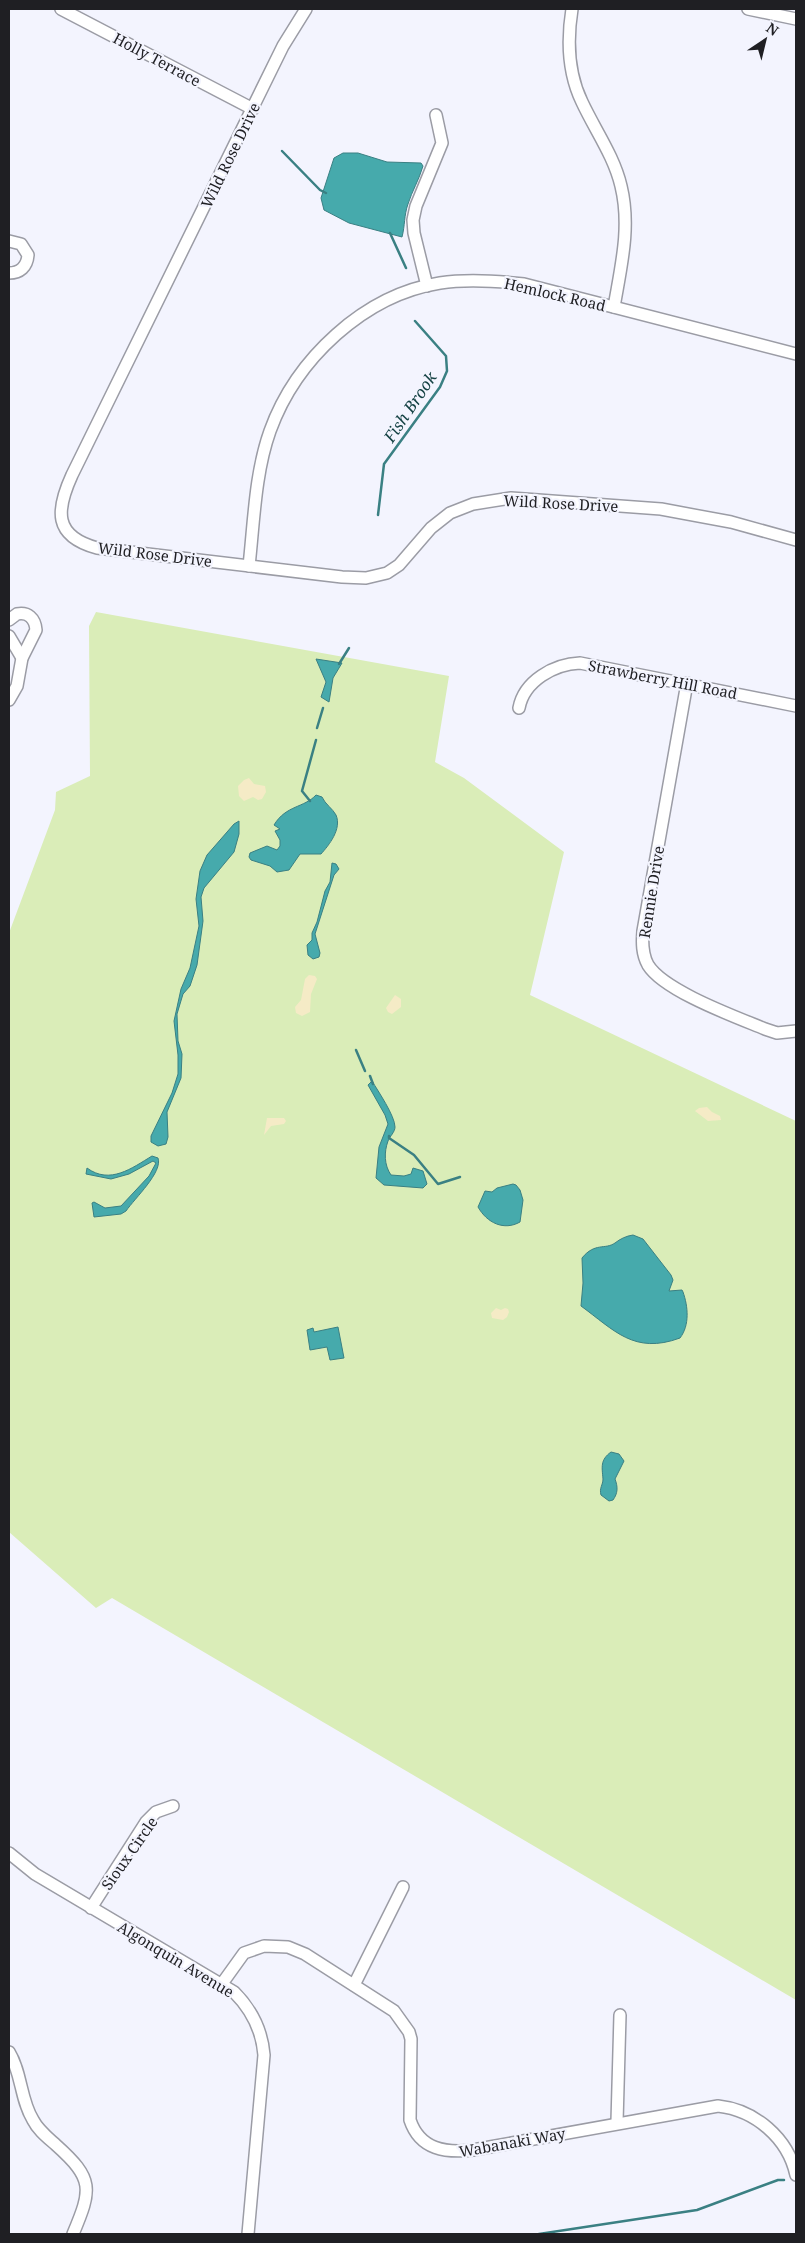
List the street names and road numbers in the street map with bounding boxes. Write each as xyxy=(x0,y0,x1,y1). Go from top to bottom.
street label: Holly Terrace xyxy=(110,28,204,90)
street label: Wild Rose Drive xyxy=(196,99,264,211)
street label: Hemlock Road xyxy=(502,273,608,315)
street label: Wild Rose Drive xyxy=(503,490,619,516)
street label: Wild Rose Drive xyxy=(97,537,213,571)
street label: Strawberry Hill Road xyxy=(587,655,739,703)
street label: Rennie Drive xyxy=(634,844,668,940)
street label: Sioux Circle xyxy=(96,1813,162,1893)
street label: Algonquin Avenue xyxy=(114,1916,238,2002)
street label: Wabanaki Way xyxy=(457,2123,567,2161)

